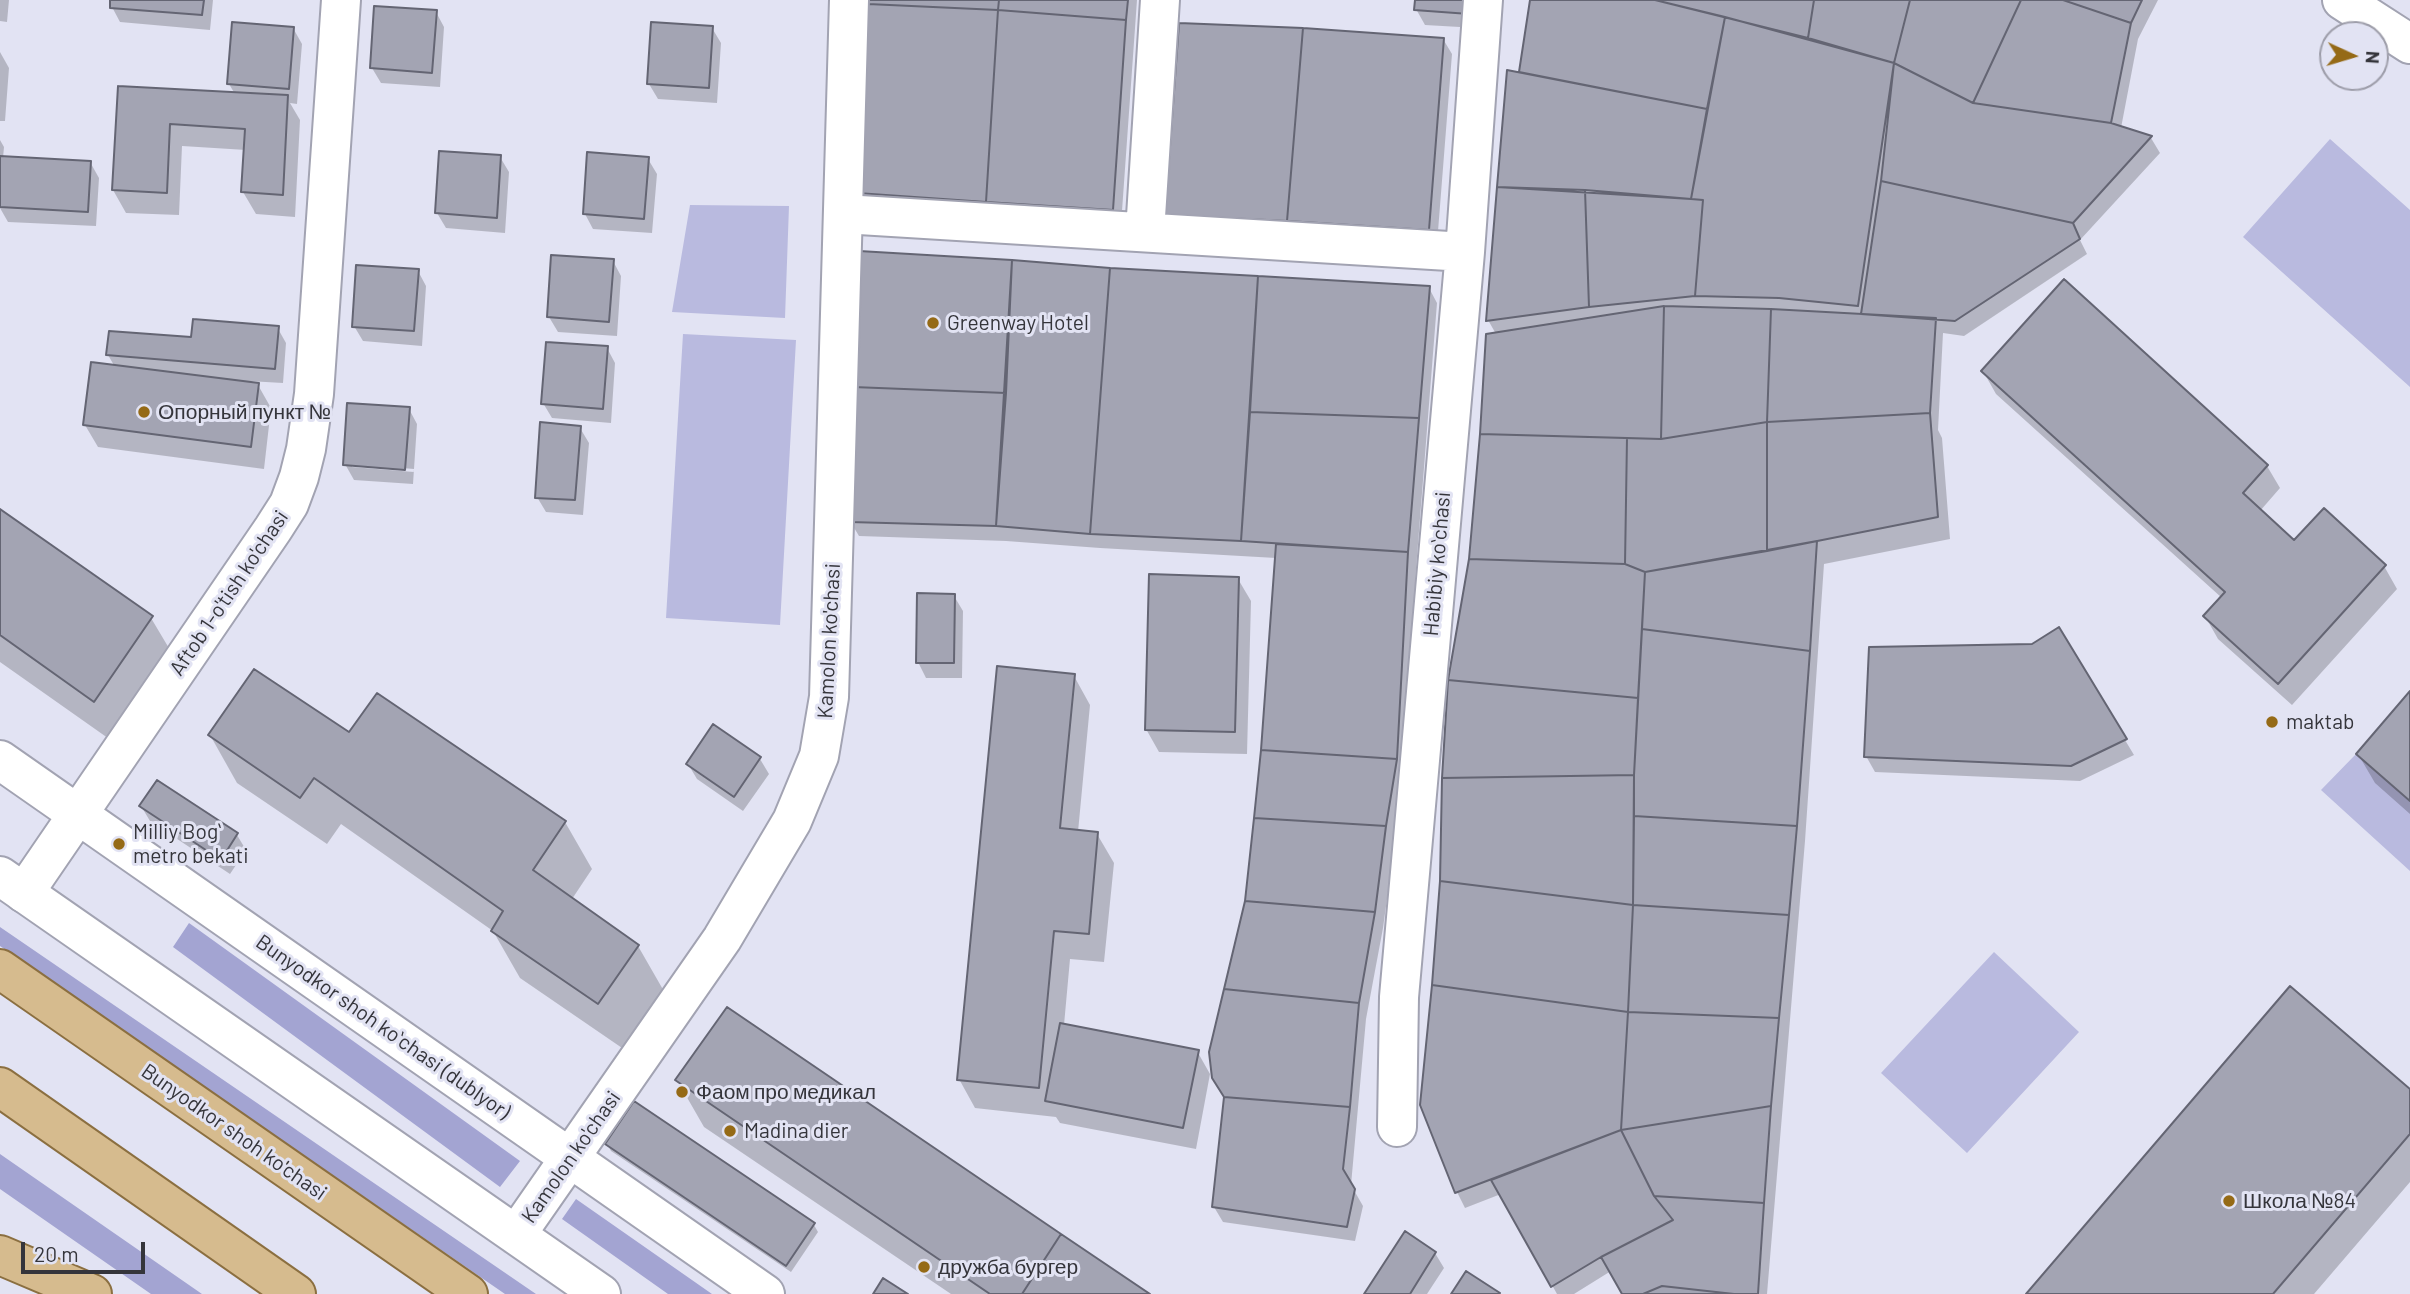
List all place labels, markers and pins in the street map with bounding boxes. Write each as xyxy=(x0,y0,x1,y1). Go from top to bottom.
place label: Greenway Hotel xyxy=(947,310,1089,336)
marker: Greenway Hotel xyxy=(925,315,941,331)
place label: Опорный пункт № xyxy=(158,399,331,425)
marker: Опорный пункт № xyxy=(136,404,152,420)
place label: maktab xyxy=(2286,709,2354,735)
marker: maktab xyxy=(2264,714,2280,730)
place label: Milliy Bogʻ metro bekati xyxy=(133,819,249,869)
marker: Milliy Bogʻ metro bekati xyxy=(111,836,127,852)
place label: Фаом про медикал xyxy=(696,1079,876,1105)
marker: Фаом про медикал xyxy=(674,1084,690,1100)
place label: Madina dier xyxy=(744,1118,848,1144)
marker: Madina dier xyxy=(722,1123,738,1139)
place label: Школа №84 xyxy=(2243,1188,2356,1214)
marker: Школа №84 xyxy=(2221,1193,2237,1209)
place label: дружба бургер xyxy=(938,1254,1078,1280)
marker: дружба бургер xyxy=(916,1259,932,1275)

